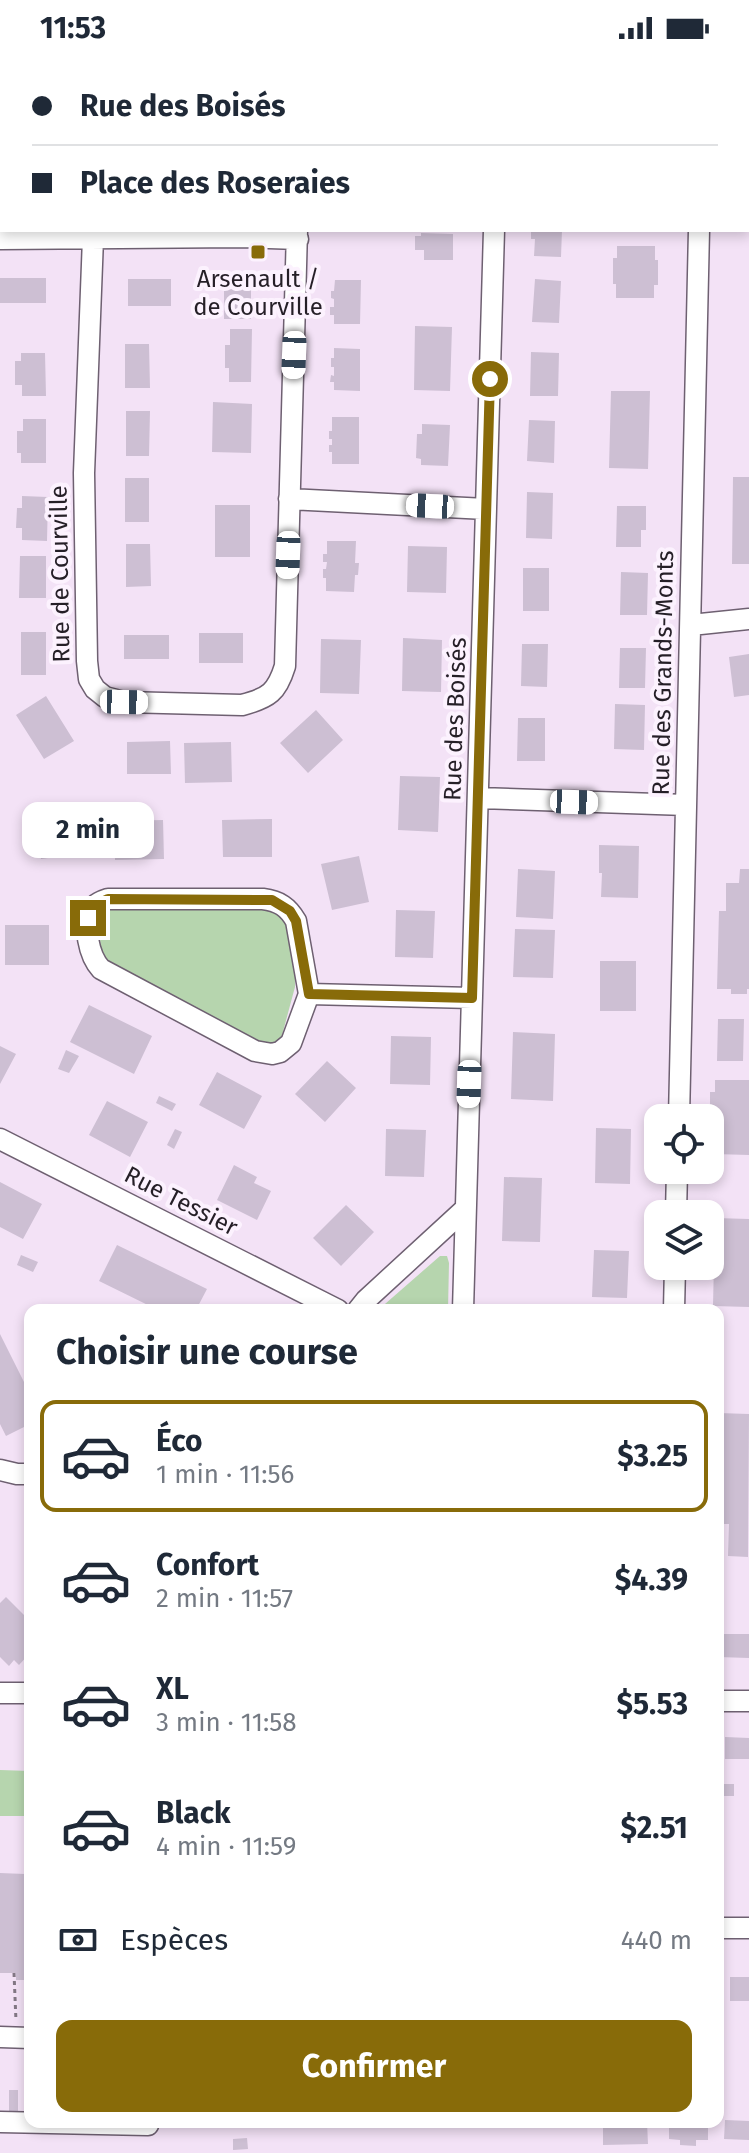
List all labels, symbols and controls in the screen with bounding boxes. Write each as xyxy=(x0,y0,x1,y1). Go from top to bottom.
text: 11:53 xyxy=(40,10,106,46)
text: Rue des Boisés xyxy=(80,88,286,124)
text: Place des Roseraies xyxy=(80,165,350,201)
marker: Arsenault / de Courville xyxy=(249,243,267,261)
place label: Arsenault / de Courville xyxy=(193,265,323,321)
car xyxy=(281,331,307,379)
route start xyxy=(472,361,508,397)
street label: Rue de Courville xyxy=(44,485,76,663)
car xyxy=(405,493,455,519)
car xyxy=(275,531,301,579)
street label: Rue des Grands-Monts xyxy=(647,550,679,796)
street label: Rue des Boisés xyxy=(438,637,472,801)
car xyxy=(100,690,148,714)
car xyxy=(550,789,598,815)
callout: 2 min xyxy=(22,802,154,858)
text: 2 min xyxy=(56,814,120,845)
route end xyxy=(70,900,106,936)
car xyxy=(456,1060,482,1108)
map controls xyxy=(644,1104,724,1280)
button: locate xyxy=(644,1104,724,1184)
street label: Rue Tessier xyxy=(120,1161,243,1242)
button: layers xyxy=(644,1200,724,1280)
text: Choisir une course xyxy=(56,1330,358,1374)
icon: car xyxy=(60,1420,132,1492)
text: Éco xyxy=(156,1423,202,1459)
text: $3.25 xyxy=(617,1438,688,1474)
text: 1 min · 11:56 xyxy=(156,1459,294,1490)
icon: car xyxy=(60,1544,132,1616)
text: Confort xyxy=(156,1547,259,1583)
text: $4.39 xyxy=(615,1562,688,1598)
text: 2 min · 11:57 xyxy=(156,1583,293,1614)
icon: car xyxy=(60,1668,132,1740)
text: XL xyxy=(156,1671,189,1707)
text: $5.53 xyxy=(617,1686,688,1722)
text: 3 min · 11:58 xyxy=(156,1707,297,1738)
icon: car xyxy=(60,1792,132,1864)
text: Black xyxy=(156,1795,231,1831)
text: $2.51 xyxy=(621,1810,688,1846)
text: 4 min · 11:59 xyxy=(156,1831,296,1862)
icon: cash xyxy=(56,1918,100,1962)
text: Espèces xyxy=(120,1922,228,1958)
text: 440 m xyxy=(621,1925,692,1956)
button: Confirmer xyxy=(56,2020,692,2112)

